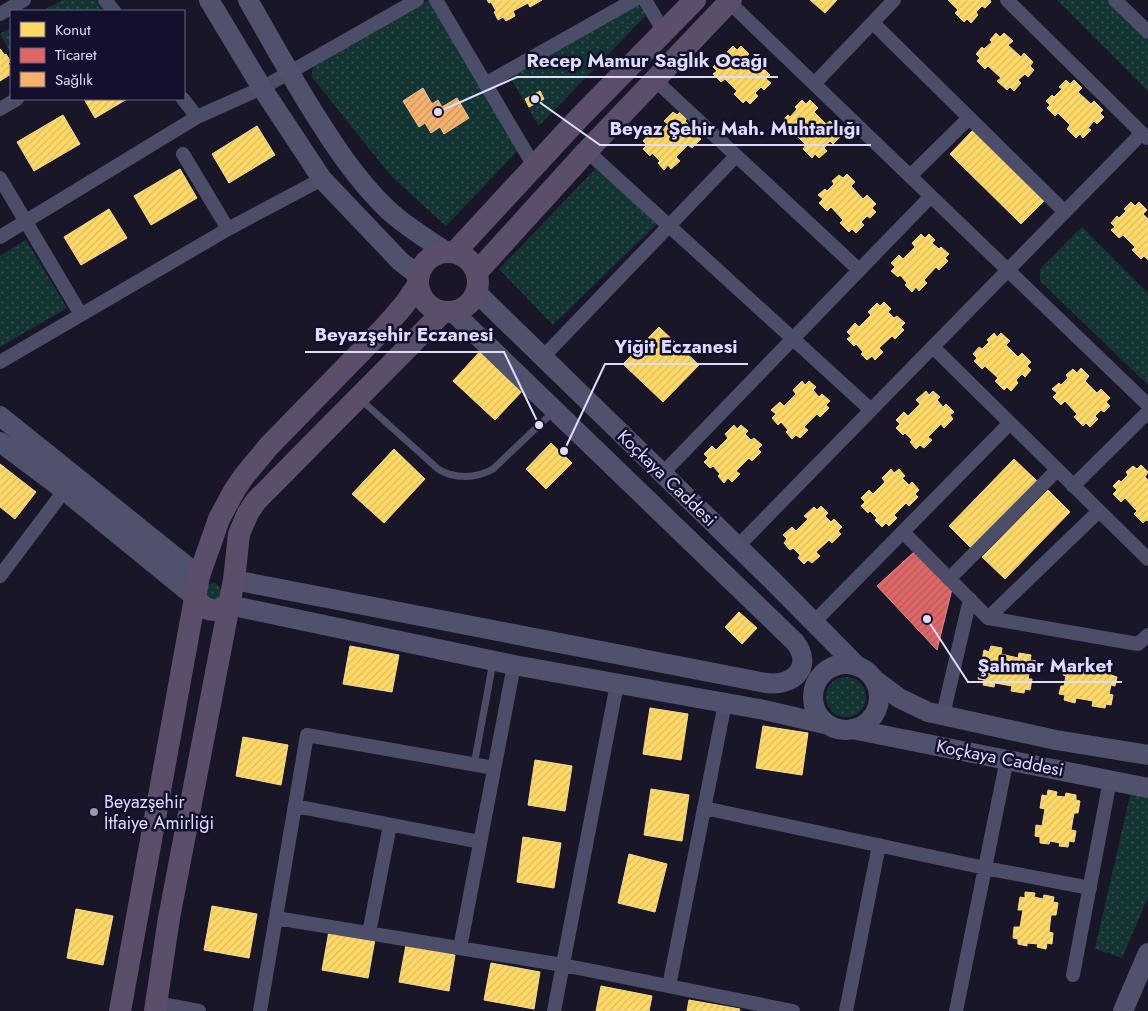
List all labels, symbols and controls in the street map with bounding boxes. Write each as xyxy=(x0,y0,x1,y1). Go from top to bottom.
legend xyxy=(10,10,185,100)
text: Konut xyxy=(55,19,91,41)
callout: Recep Mamur Sağlık Ocağı xyxy=(517,43,778,77)
text: Ticaret xyxy=(55,44,97,66)
text: Recep Mamur Sağlık Ocağı xyxy=(527,47,767,74)
text: Sağlık xyxy=(55,69,93,91)
callout: Beyaz Şehir Mah. Muhtarlığı xyxy=(600,111,871,145)
text: Beyaz Şehir Mah. Muhtarlığı xyxy=(609,115,861,142)
callout: Beyazşehir Eczanesi xyxy=(305,318,504,352)
text: Beyazşehir Eczanesi xyxy=(314,321,494,348)
callout: Yiğit Eczanesi xyxy=(605,330,748,364)
text: Yiğit Eczanesi xyxy=(613,333,738,360)
street label: Koçkaya Caddesi xyxy=(611,424,723,532)
callout: Şahmar Market xyxy=(968,648,1122,682)
text: Şahmar Market xyxy=(978,652,1112,679)
street label: Koçkaya Caddesi xyxy=(934,733,1066,783)
place label: Beyazşehir İtfaiye Amirliği xyxy=(104,789,214,836)
marker: Beyazşehir İtfaiye Amirliği xyxy=(88,806,100,818)

